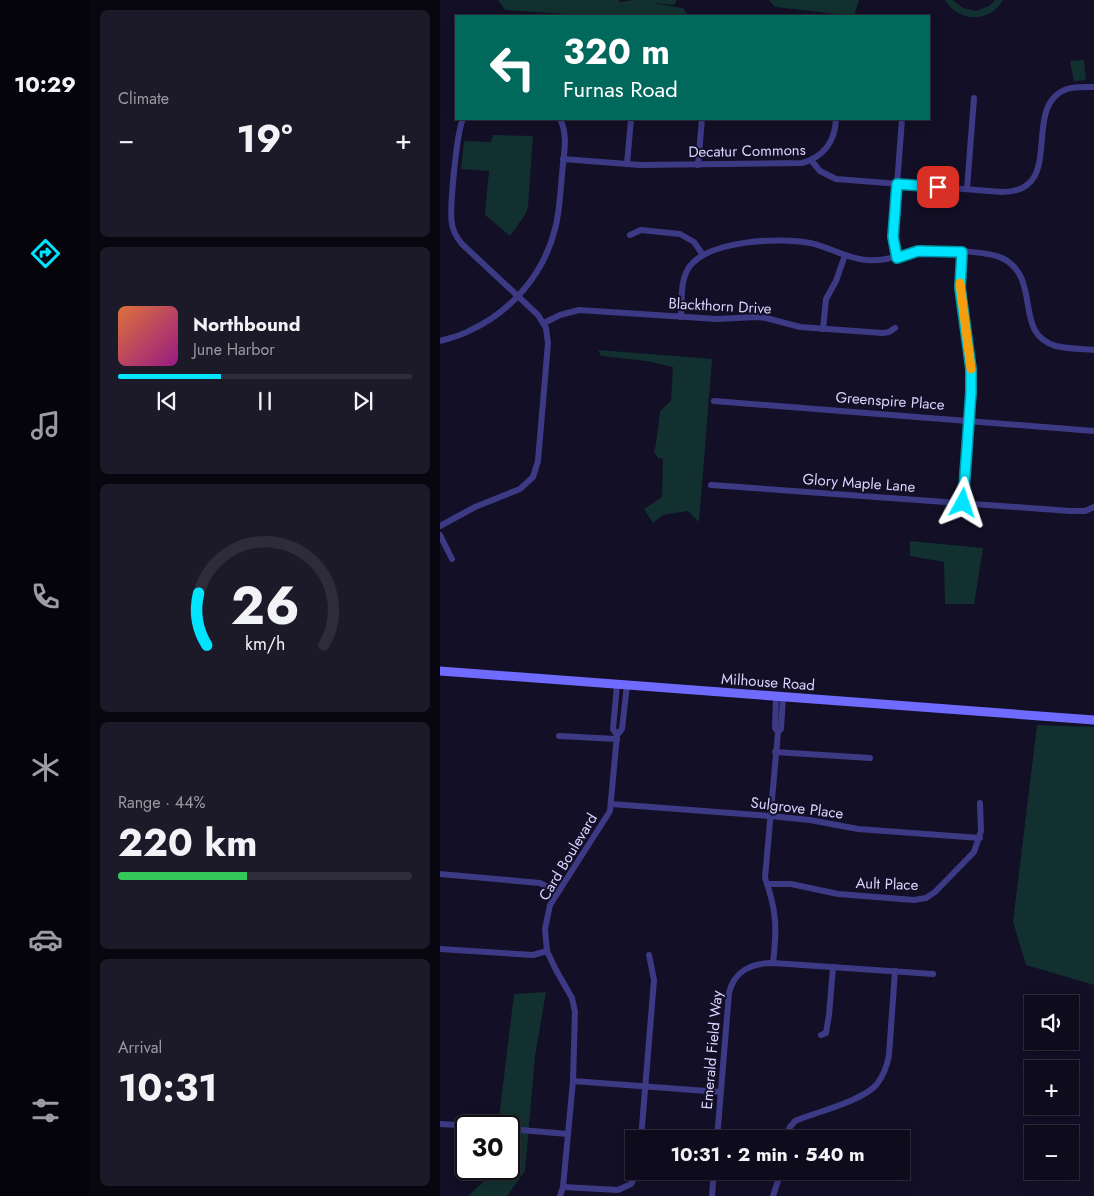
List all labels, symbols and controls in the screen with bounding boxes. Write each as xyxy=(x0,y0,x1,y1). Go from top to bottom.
text: 320 m xyxy=(563,27,670,77)
icon: left xyxy=(480,35,545,100)
text: 10:29 xyxy=(14,68,76,100)
text: Furnas Road xyxy=(563,73,678,105)
text: Climate xyxy=(118,87,169,110)
text: 19° xyxy=(237,111,293,166)
text: − xyxy=(118,119,135,160)
text: + xyxy=(395,119,412,160)
street label: Decatur Commons xyxy=(688,139,806,163)
pin xyxy=(917,166,959,208)
icon: arrive xyxy=(924,173,952,201)
icon: directions xyxy=(28,236,63,271)
street label: Blackthorn Drive xyxy=(668,292,772,320)
text: Northbound xyxy=(193,311,300,338)
text: June Harbor xyxy=(193,338,275,361)
street label: Greenspire Place xyxy=(835,386,946,416)
icon: previous xyxy=(153,387,181,415)
icon: pause xyxy=(251,387,279,415)
icon: next xyxy=(349,387,377,415)
icon: music xyxy=(28,408,63,443)
street label: Glory Maple Lane xyxy=(802,468,916,498)
position arrow xyxy=(936,476,988,528)
text: 26 xyxy=(231,568,299,644)
icon: phone xyxy=(28,579,63,614)
text: km/h xyxy=(245,631,285,657)
street label: Milhouse Road xyxy=(720,668,816,696)
icon: climate xyxy=(28,750,63,785)
text: Range · 44% xyxy=(118,791,206,814)
street label: Sulgrove Place xyxy=(749,791,845,825)
street label: Card Boulevard xyxy=(533,809,603,905)
text: 220 km xyxy=(118,815,258,870)
street label: Ault Place xyxy=(855,872,919,896)
icon: car xyxy=(28,922,63,957)
street label: Emerald Field Way xyxy=(696,989,728,1110)
map controls xyxy=(1024,995,1079,1180)
button: sound xyxy=(1024,995,1079,1050)
text: Arrival xyxy=(118,1036,162,1059)
text: 10:31 xyxy=(118,1060,218,1115)
button: + xyxy=(1024,1060,1079,1115)
icon: filters xyxy=(28,1093,63,1128)
speed limit sign: 30 xyxy=(455,1115,520,1180)
button: − xyxy=(1024,1125,1079,1180)
text: 10:31 · 2 min · 540 m xyxy=(670,1141,865,1168)

